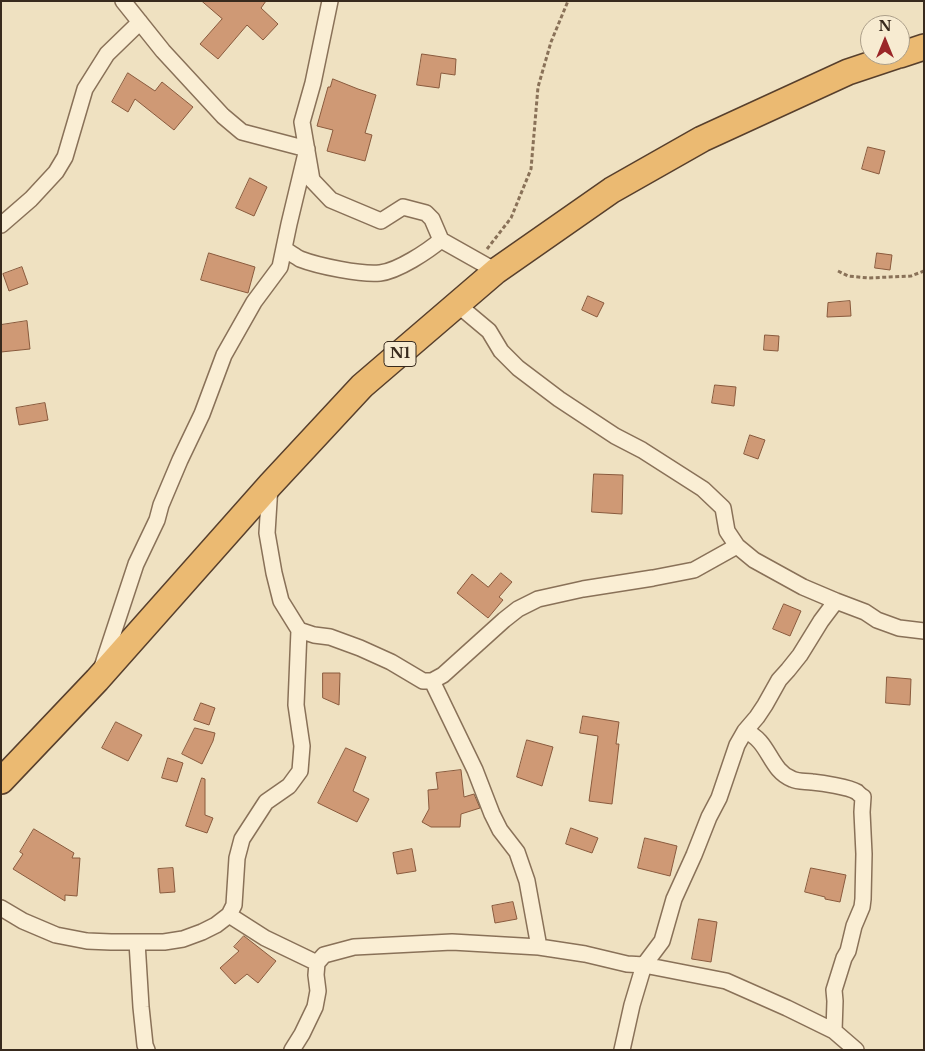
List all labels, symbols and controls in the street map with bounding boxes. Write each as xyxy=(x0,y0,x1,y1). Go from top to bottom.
north arrow xyxy=(860,15,910,65)
text: N xyxy=(878,17,892,35)
road number: N1 xyxy=(384,342,416,366)

